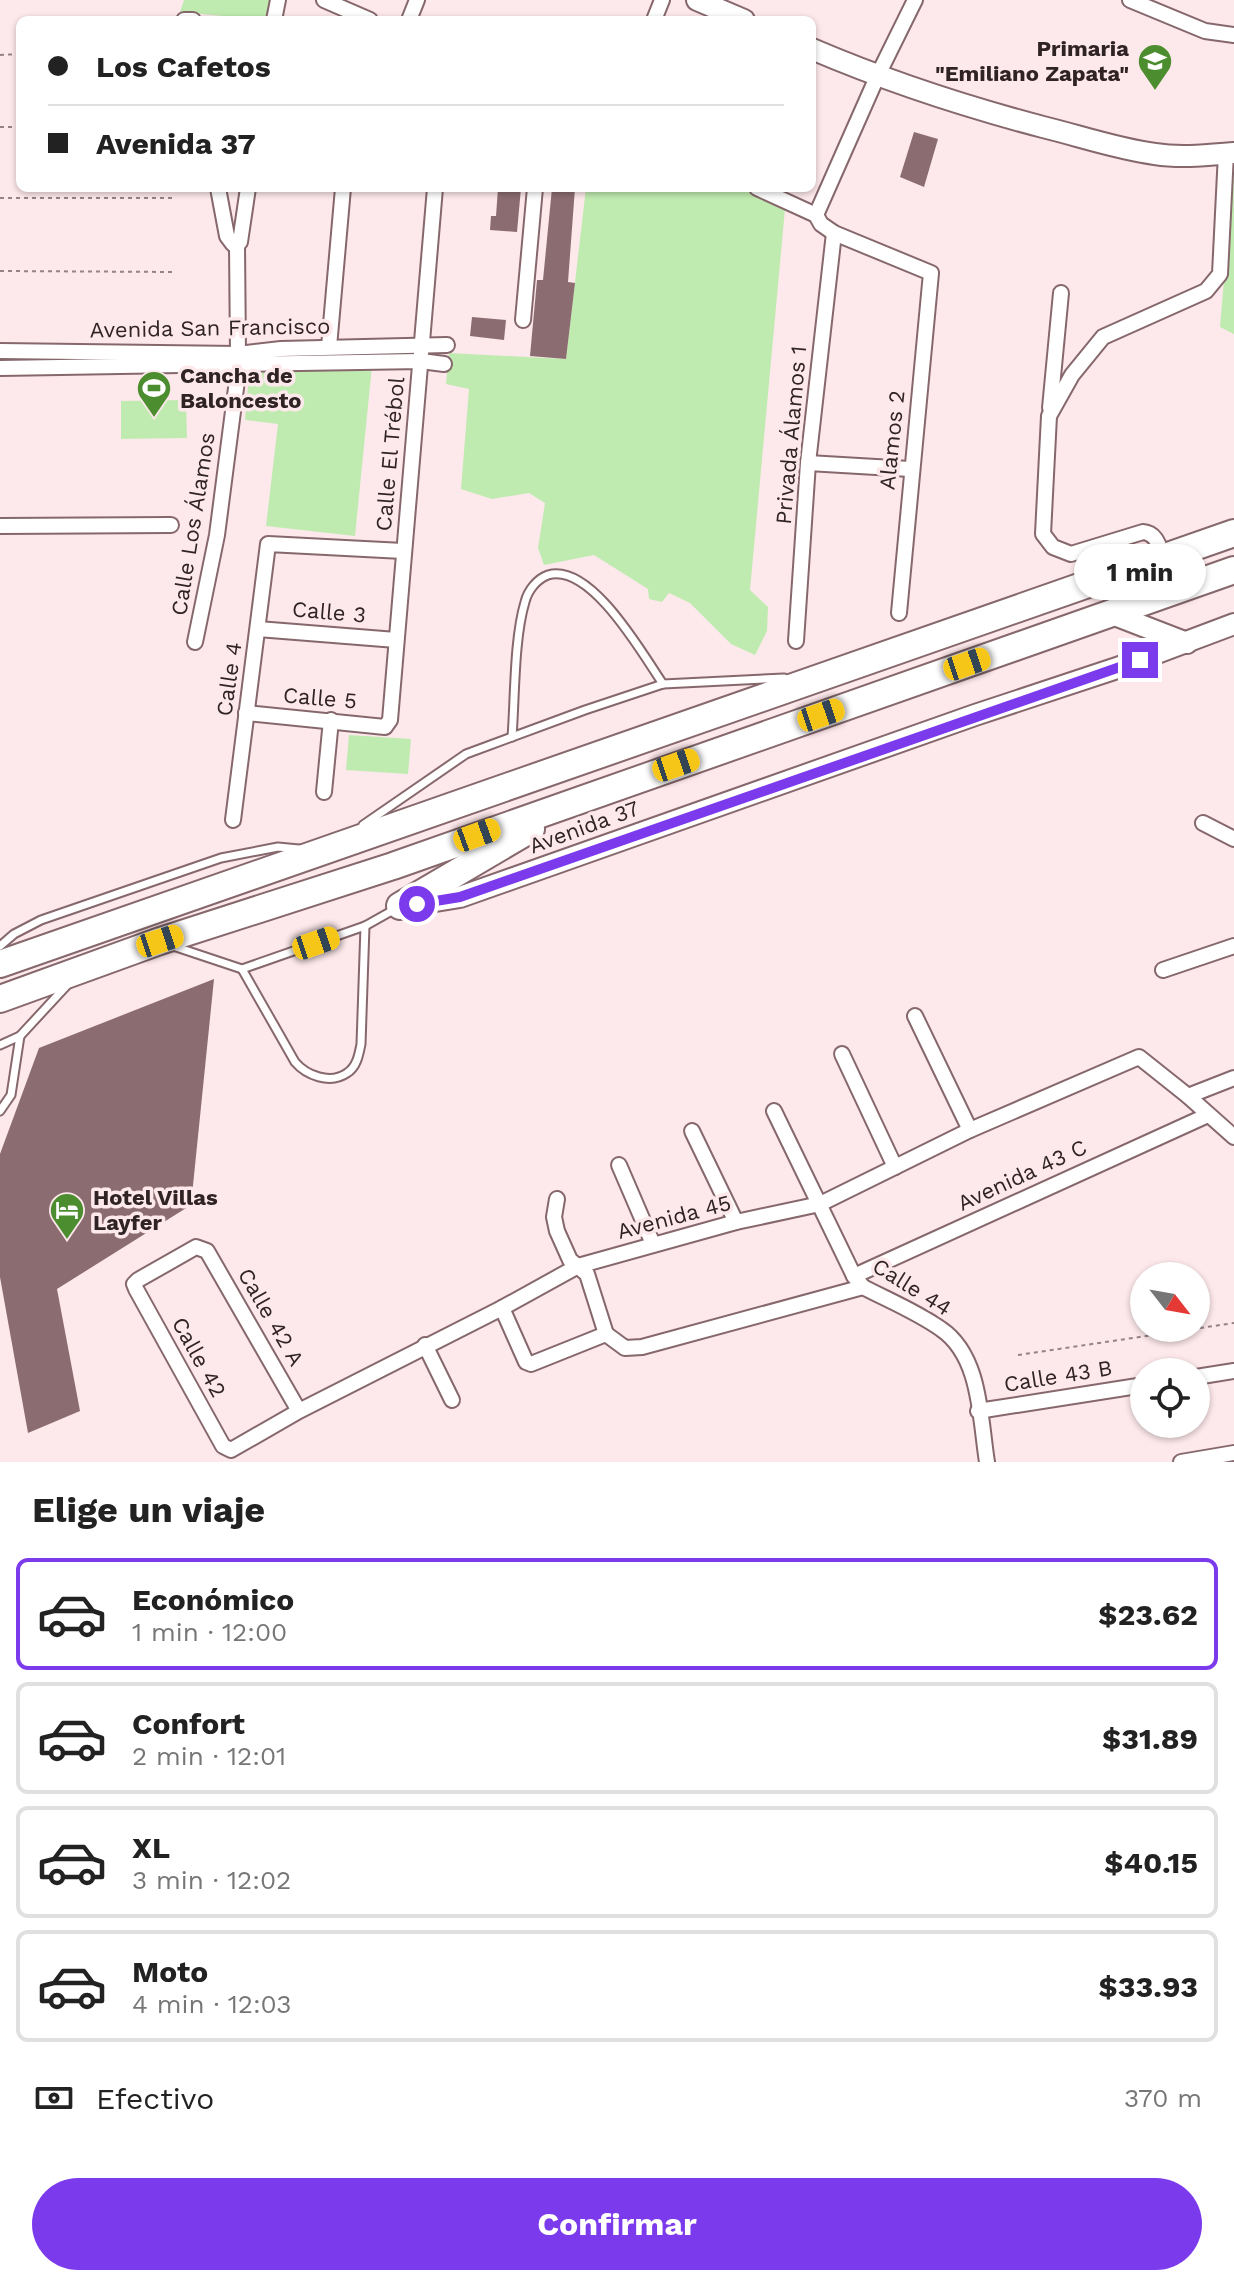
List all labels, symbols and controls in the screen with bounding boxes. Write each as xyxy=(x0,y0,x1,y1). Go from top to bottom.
place label: Primaria "Emiliano Zapata" xyxy=(935,36,1129,86)
school or university icon: Primaria "Emiliano Zapata" xyxy=(1136,42,1174,92)
text: Los Cafetos xyxy=(96,49,271,84)
text: Avenida 37 xyxy=(96,126,256,161)
street label: Avenida San Francisco xyxy=(89,313,331,343)
street label: Privada Álamos 1 xyxy=(771,345,811,525)
place label: Cancha de Baloncesto xyxy=(180,363,302,413)
sports icon: Cancha de Baloncesto xyxy=(135,369,173,419)
street label: Calle El Trébol xyxy=(371,375,409,532)
street label: Alamos 2 xyxy=(874,389,910,491)
street label: Calle Los Álamos xyxy=(166,431,220,617)
callout: 1 min xyxy=(1074,544,1206,600)
text: 1 min xyxy=(1107,557,1173,587)
street label: Calle 3 xyxy=(291,596,367,628)
street label: Calle 4 xyxy=(211,640,247,718)
route end xyxy=(1122,642,1158,678)
car xyxy=(940,645,994,683)
street label: Calle 5 xyxy=(282,682,358,714)
car xyxy=(794,696,848,734)
car xyxy=(649,746,703,784)
street label: Avenida 37 xyxy=(526,796,642,858)
car xyxy=(450,816,504,854)
route start xyxy=(399,886,435,922)
car xyxy=(133,922,187,960)
car xyxy=(289,924,343,962)
street label: Avenida 43 C xyxy=(953,1134,1091,1216)
place label: Hotel Villas Layfer xyxy=(93,1185,218,1235)
street label: Avenida 45 xyxy=(614,1190,734,1244)
hotel icon: Hotel Villas Layfer xyxy=(48,1191,86,1241)
street label: Calle 44 xyxy=(868,1253,956,1321)
north arrow xyxy=(1130,1262,1210,1342)
map controls xyxy=(1130,1262,1210,1438)
street label: Calle 42 A xyxy=(233,1264,309,1370)
street label: Calle 42 xyxy=(167,1313,231,1401)
street label: Calle 43 B xyxy=(1002,1355,1114,1397)
button: locate xyxy=(1130,1358,1210,1438)
text: Elige un viaje xyxy=(32,1489,265,1531)
icon: car xyxy=(36,1578,108,1650)
text: Económico xyxy=(132,1582,294,1617)
text: $23.62 xyxy=(1098,1597,1198,1632)
text: 1 min · 12:00 xyxy=(132,1617,287,1647)
icon: car xyxy=(36,1702,108,1774)
text: Confort xyxy=(132,1706,245,1741)
text: $31.89 xyxy=(1102,1721,1198,1756)
text: 2 min · 12:01 xyxy=(132,1741,286,1771)
icon: car xyxy=(36,1826,108,1898)
text: XL xyxy=(132,1830,170,1865)
text: $40.15 xyxy=(1104,1845,1198,1880)
text: 3 min · 12:02 xyxy=(132,1865,291,1895)
icon: car xyxy=(36,1950,108,2022)
text: Moto xyxy=(132,1954,208,1989)
text: $33.93 xyxy=(1098,1969,1198,2004)
text: 4 min · 12:03 xyxy=(132,1989,291,2019)
icon: cash xyxy=(32,2076,76,2120)
text: Efectivo xyxy=(96,2081,214,2116)
text: 370 m xyxy=(1124,2083,1202,2113)
button: Confirmar xyxy=(32,2178,1202,2270)

